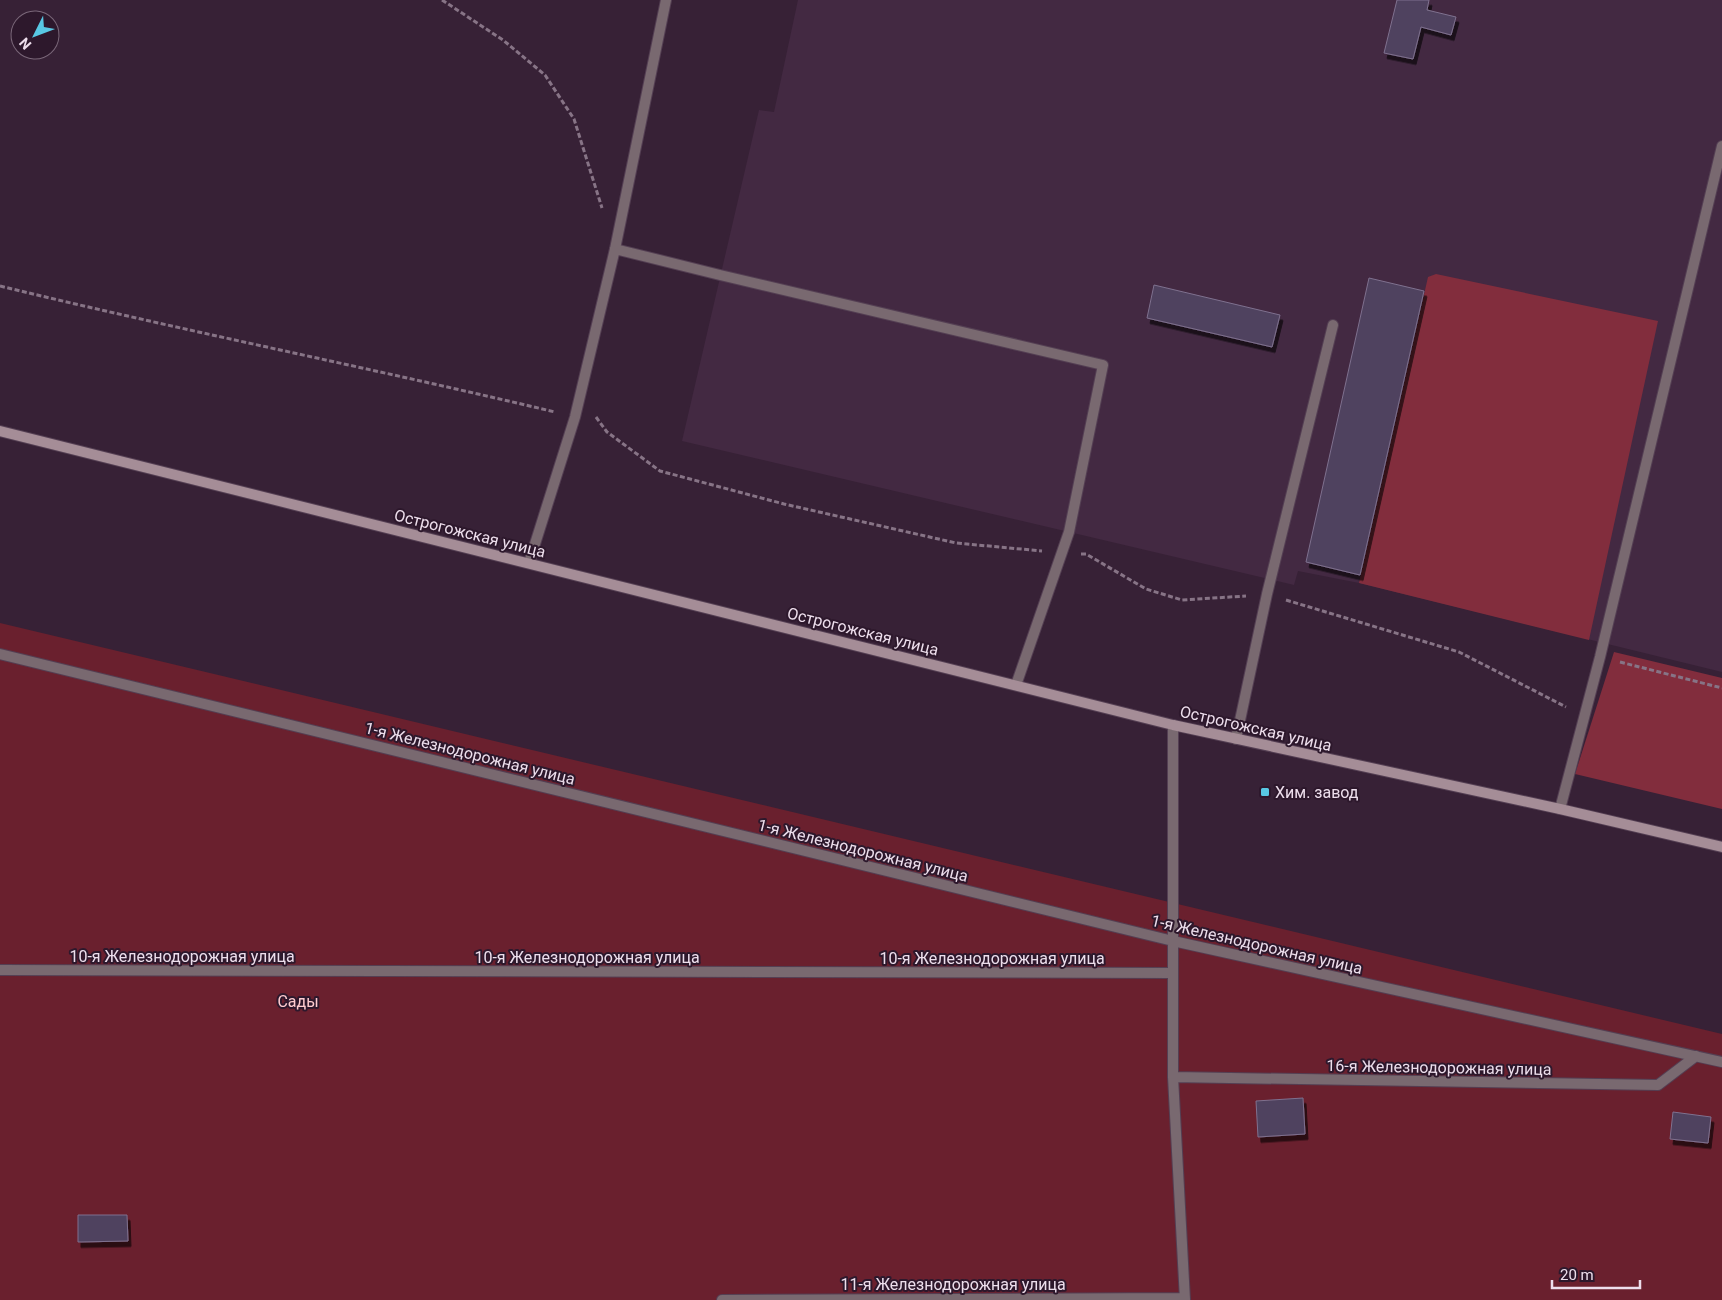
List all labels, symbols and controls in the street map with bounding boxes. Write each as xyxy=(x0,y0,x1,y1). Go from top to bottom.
north arrow xyxy=(10,10,60,60)
text: N xyxy=(16,35,35,53)
street label: Острогожская улица xyxy=(392,505,547,561)
street label: Острогожская улица xyxy=(785,603,940,659)
street label: Острогожская улица xyxy=(1178,702,1334,755)
street label: 1-я Железнодорожная улица xyxy=(363,718,577,789)
place label: Хим. завод xyxy=(1275,783,1359,802)
marker: Хим. завод xyxy=(1259,786,1271,798)
street label: 1-я Железнодорожная улица xyxy=(756,815,970,886)
street label: 1-я Железнодорожная улица xyxy=(1149,911,1364,978)
street label: 10-я Железнодорожная улица xyxy=(69,947,295,966)
street label: 10-я Железнодорожная улица xyxy=(474,948,700,967)
street label: 10-я Железнодорожная улица xyxy=(879,949,1105,968)
park label: Сады xyxy=(277,992,319,1011)
street label: 16-я Железнодорожная улица xyxy=(1326,1056,1552,1079)
scale bar xyxy=(1552,1258,1640,1290)
text: 20 m xyxy=(1560,1266,1594,1284)
street label: 11-я Железнодорожная улица xyxy=(840,1275,1066,1294)

